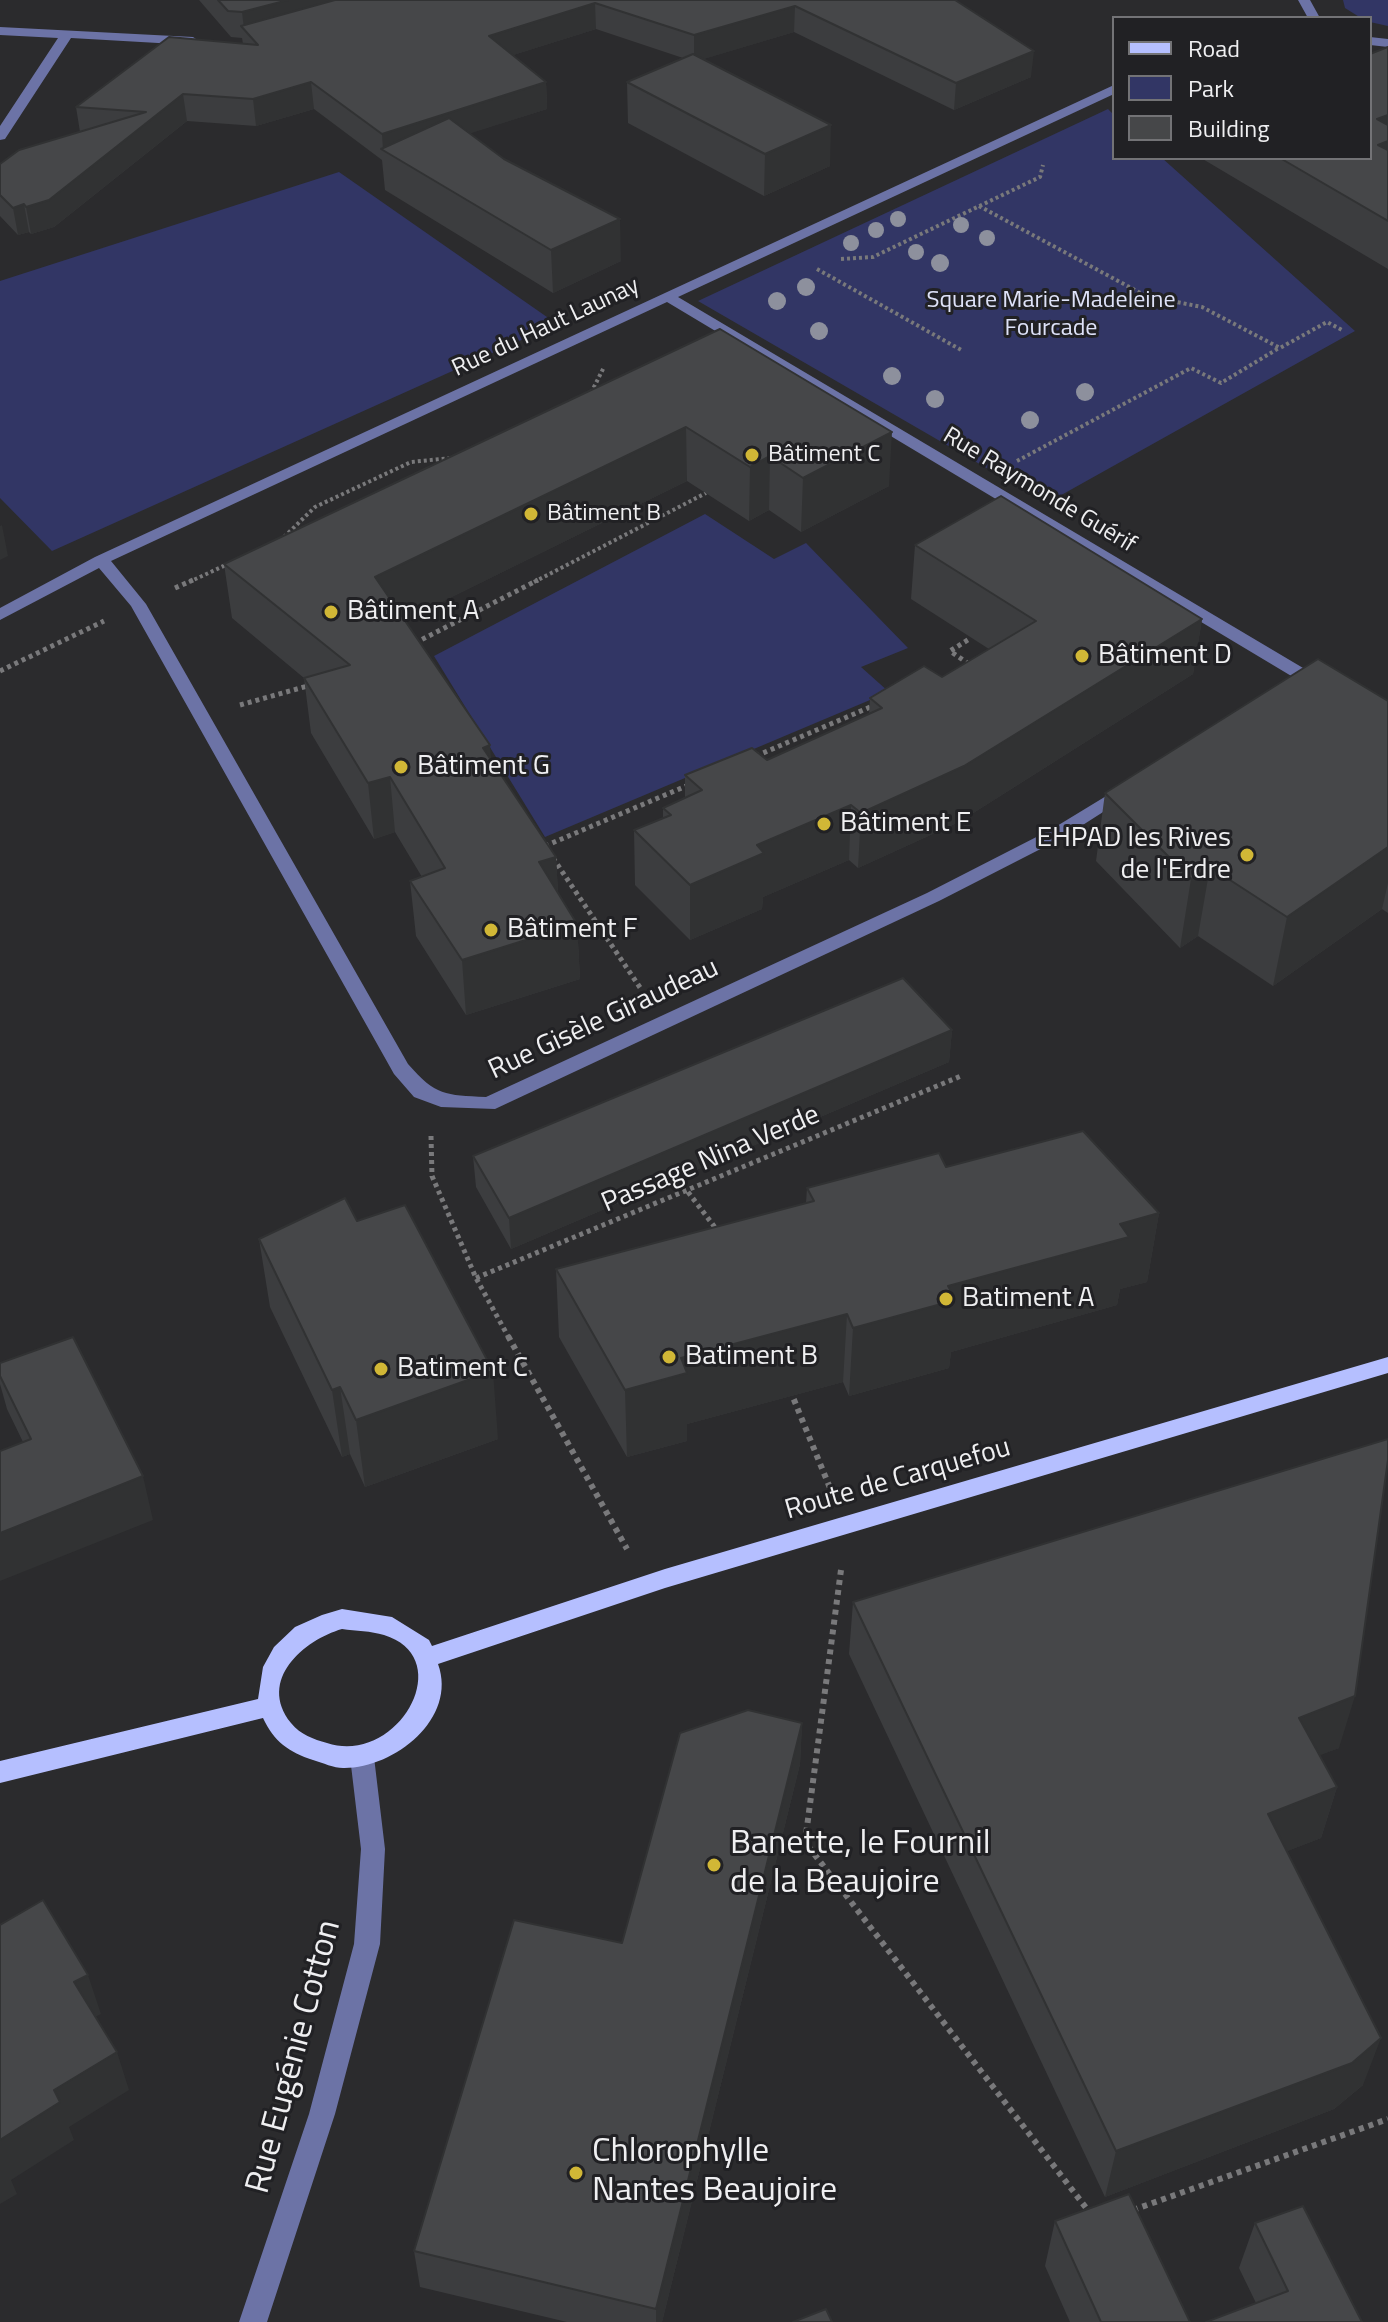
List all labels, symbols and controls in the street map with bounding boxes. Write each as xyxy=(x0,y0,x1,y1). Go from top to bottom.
legend xyxy=(1112,16,1372,160)
text: Road xyxy=(1188,30,1240,66)
text: Park xyxy=(1188,70,1234,106)
text: Building xyxy=(1188,110,1270,146)
street label: Rue du Haut Launay xyxy=(448,272,644,384)
park label: Square Marie-Madeleine Fourcade xyxy=(926,287,1176,343)
street label: Rue Raymonde Guérif xyxy=(937,422,1141,560)
place label: Bâtiment C xyxy=(768,441,880,469)
marker: Bâtiment C xyxy=(743,446,761,464)
place label: Bâtiment B xyxy=(547,500,661,528)
marker: Bâtiment B xyxy=(522,505,540,523)
place label: Bâtiment A xyxy=(347,595,479,629)
marker: Bâtiment A xyxy=(322,603,340,621)
place label: Bâtiment D xyxy=(1098,639,1232,673)
marker: Bâtiment D xyxy=(1073,647,1091,665)
place label: Bâtiment G xyxy=(417,750,550,784)
marker: Bâtiment G xyxy=(392,758,410,776)
place label: Bâtiment E xyxy=(840,807,971,841)
marker: Bâtiment E xyxy=(815,815,833,833)
place label: EHPAD les Rives de l'Erdre xyxy=(1036,822,1231,888)
marker: EHPAD les Rives de l'Erdre xyxy=(1238,846,1256,864)
place label: Bâtiment F xyxy=(507,913,637,947)
marker: Bâtiment F xyxy=(482,921,500,939)
street label: Rue Gisèle Giraudeau xyxy=(484,952,724,1088)
street label: Passage Nina Verde xyxy=(597,1099,825,1221)
place label: Batiment A xyxy=(962,1282,1094,1316)
marker: Batiment A xyxy=(937,1290,955,1308)
place label: Batiment B xyxy=(685,1340,818,1374)
marker: Batiment B xyxy=(660,1348,678,1366)
place label: Batiment C xyxy=(397,1352,528,1386)
marker: Batiment C xyxy=(372,1360,390,1378)
street label: Route de Carquefou xyxy=(781,1432,1015,1528)
place label: Banette, le Fournil de la Beaujoire xyxy=(730,1825,991,1904)
marker: Banette, le Fournil de la Beaujoire xyxy=(705,1856,723,1874)
street label: Rue Eugénie Cotton xyxy=(239,1916,351,2198)
place label: Chlorophylle Nantes Beaujoire xyxy=(592,2133,837,2212)
marker: Chlorophylle Nantes Beaujoire xyxy=(567,2164,585,2182)

